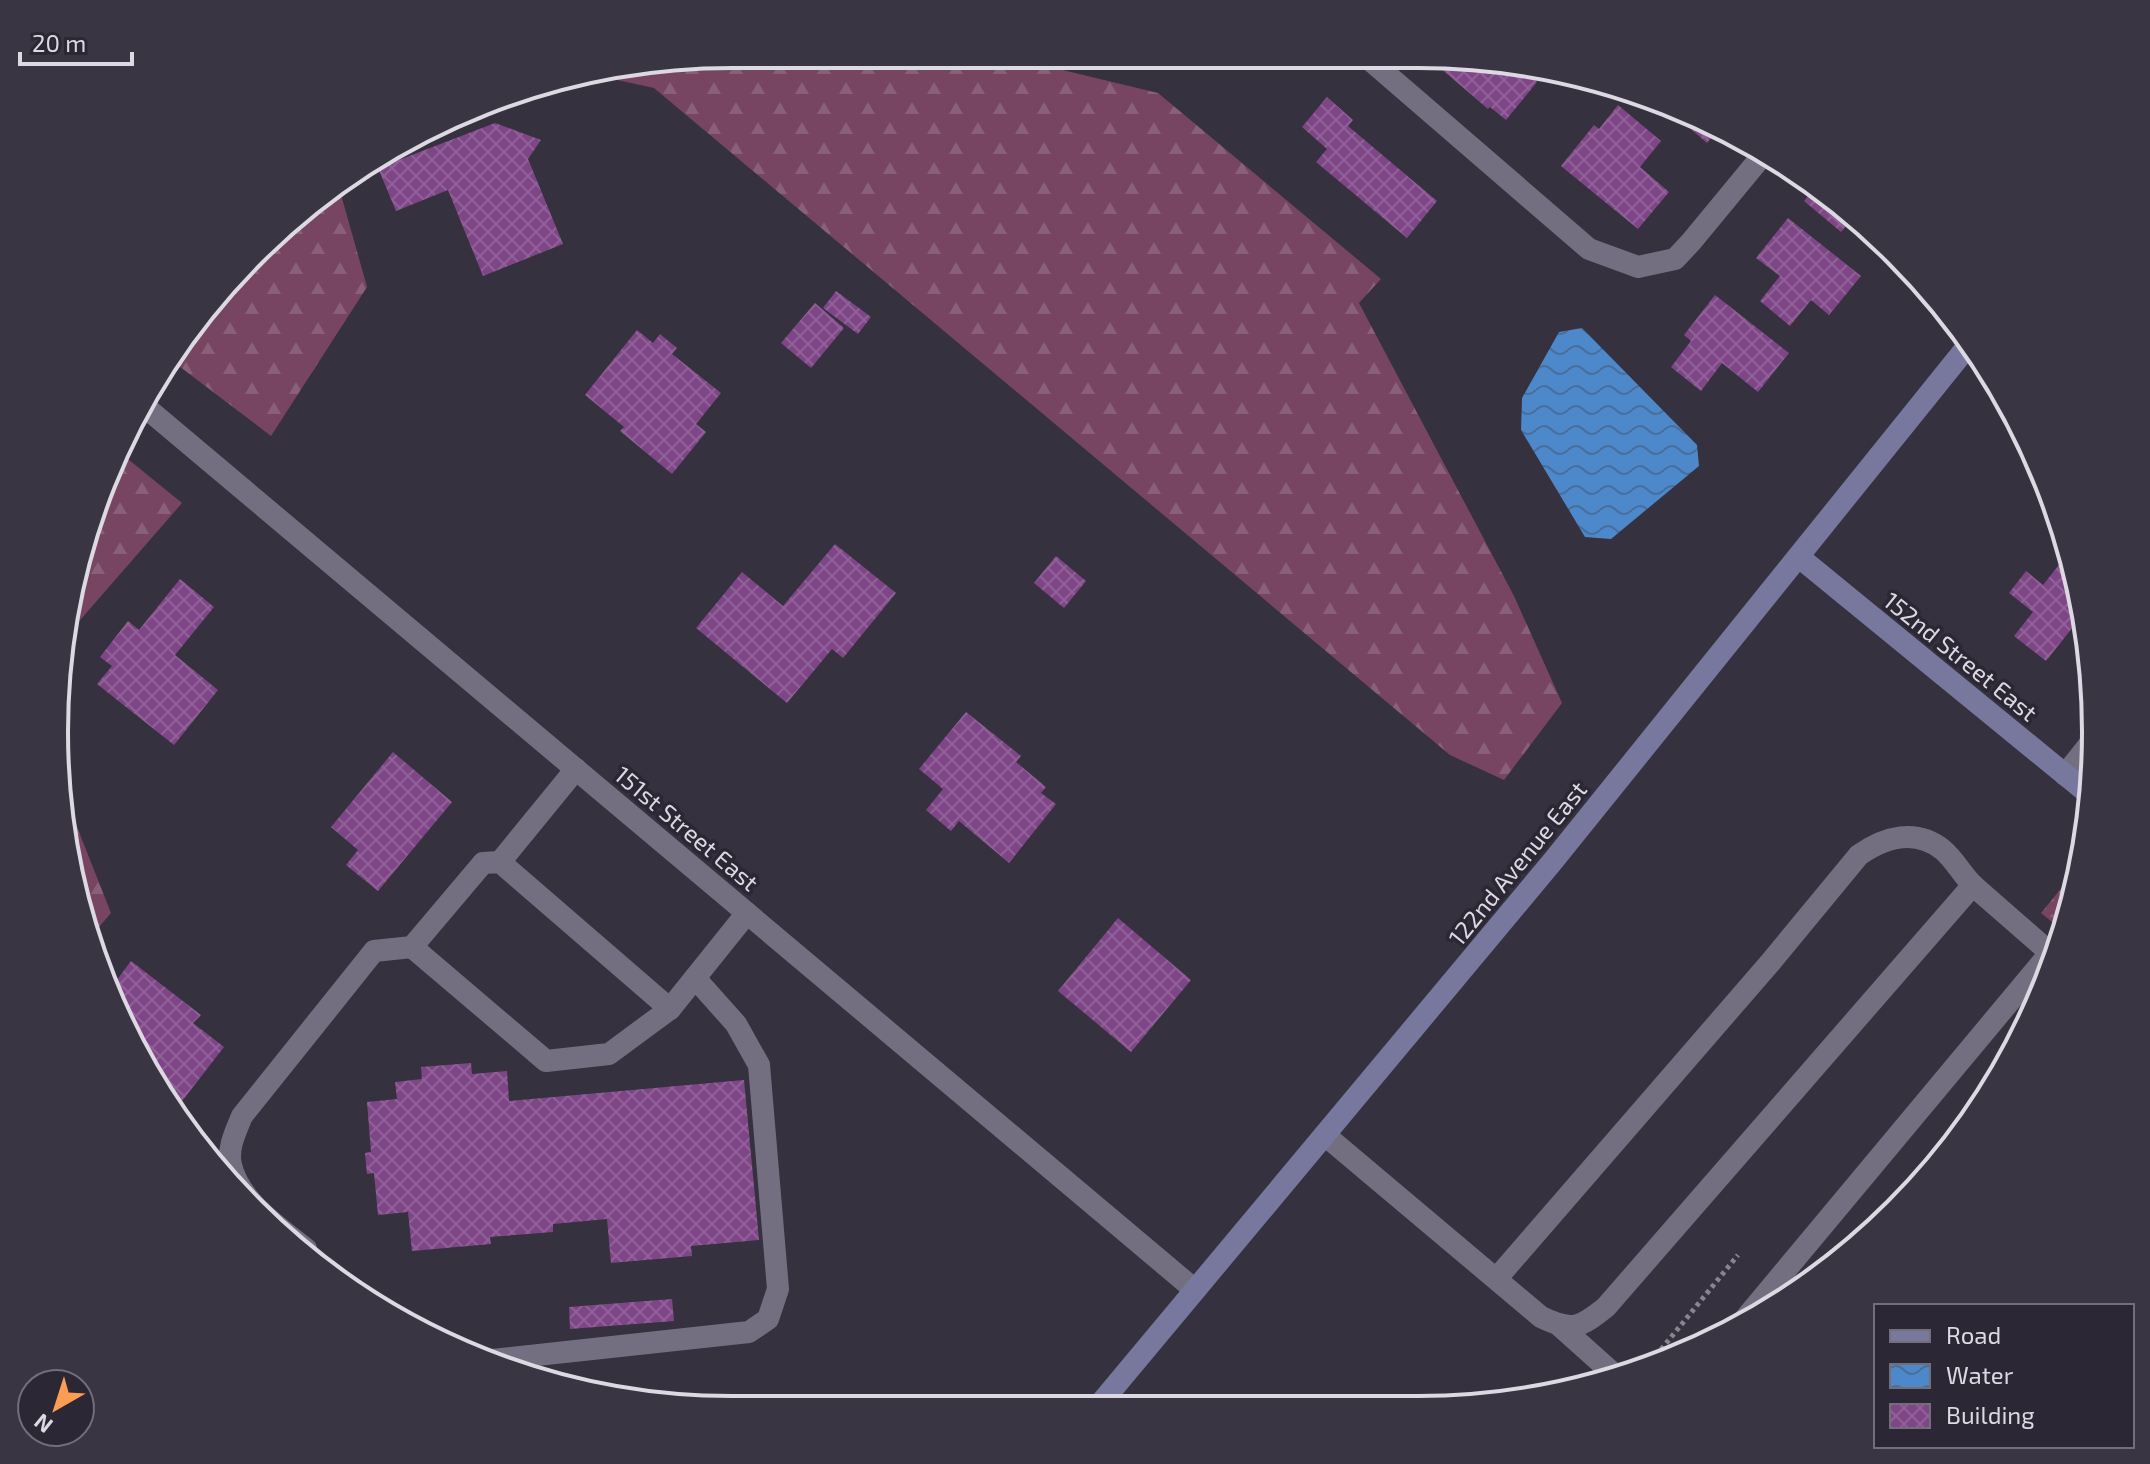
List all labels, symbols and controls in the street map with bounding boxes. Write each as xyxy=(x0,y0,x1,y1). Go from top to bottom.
scale bar xyxy=(20,16,132,66)
text: 20 m xyxy=(32,28,86,57)
street label: 152nd Street East xyxy=(1878,585,2044,727)
street label: 151st Street East xyxy=(609,759,765,897)
street label: 122nd Avenue East xyxy=(1442,775,1592,951)
legend xyxy=(1874,1304,2134,1448)
text: Road xyxy=(1946,1320,2001,1349)
text: Water xyxy=(1946,1360,2014,1389)
north arrow xyxy=(16,1368,96,1448)
text: Building xyxy=(1946,1400,2035,1429)
text: N xyxy=(28,1409,57,1439)

